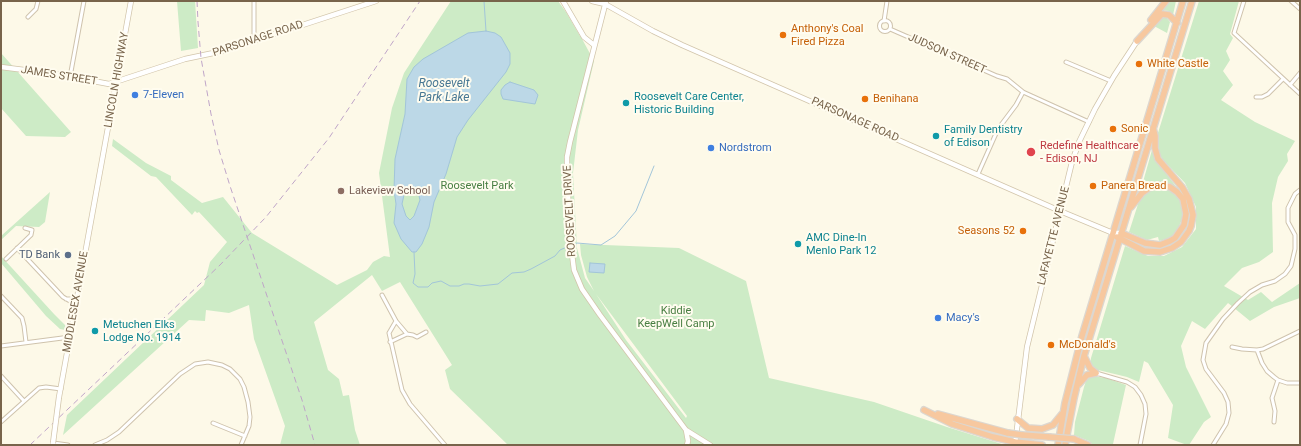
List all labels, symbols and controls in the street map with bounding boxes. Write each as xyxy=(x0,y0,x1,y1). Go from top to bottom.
street label: PARSONAGE ROAD xyxy=(211,18,305,60)
place label: Anthony's Coal Fired Pizza xyxy=(791,22,864,48)
marker: Anthony's Coal Fired Pizza xyxy=(778,30,788,40)
street label: LINCOLN HIGHWAY xyxy=(102,31,132,129)
street label: JUDSON STREET xyxy=(906,31,988,77)
place label: White Castle xyxy=(1147,57,1209,71)
marker: White Castle xyxy=(1134,59,1144,69)
street label: JAMES STREET xyxy=(20,63,98,89)
water label: Roosevelt Park Lake xyxy=(419,77,469,105)
place label: 7-Eleven xyxy=(143,88,184,102)
marker: 7-Eleven xyxy=(130,90,140,100)
place label: Roosevelt Care Center, Historic Building xyxy=(634,90,744,116)
place label: Benihana xyxy=(873,92,919,106)
marker: Benihana xyxy=(860,94,870,104)
street label: PARSONAGE ROAD xyxy=(809,95,901,145)
marker: Roosevelt Care Center, Historic Building xyxy=(621,98,631,108)
place label: Sonic xyxy=(1121,122,1148,136)
place label: Family Dentistry of Edison xyxy=(944,123,1023,149)
marker: Sonic xyxy=(1108,124,1118,134)
marker: Family Dentistry of Edison xyxy=(931,131,941,141)
place label: Redefine Healthcare - Edison, NJ xyxy=(1040,139,1139,165)
place label: Nordstrom xyxy=(719,141,772,155)
marker: Nordstrom xyxy=(706,143,716,153)
marker: Redefine Healthcare - Edison, NJ xyxy=(1025,146,1037,158)
street label: ROOSEVELT DRIVE xyxy=(561,165,579,257)
park label: Roosevelt Park xyxy=(440,179,514,193)
place label: Panera Bread xyxy=(1101,179,1166,193)
marker: Panera Bread xyxy=(1088,181,1098,191)
place label: Lakeview School xyxy=(349,184,431,198)
street label: LAFAYETTE AVENUE xyxy=(1035,185,1073,287)
marker: Lakeview School xyxy=(336,186,346,196)
place label: Seasons 52 xyxy=(958,224,1015,238)
marker: Seasons 52 xyxy=(1018,226,1028,236)
place label: AMC Dine-In Menlo Park 12 xyxy=(806,231,876,257)
marker: AMC Dine-In Menlo Park 12 xyxy=(793,239,803,249)
place label: TD Bank xyxy=(19,248,60,262)
street label: MIDDLESEX AVENUE xyxy=(61,250,91,354)
marker: TD Bank xyxy=(63,250,73,260)
park label: Kiddie KeepWell Camp xyxy=(637,304,715,330)
place label: Macy's xyxy=(946,311,980,325)
marker: Macy's xyxy=(933,313,943,323)
place label: Metuchen Elks Lodge No. 1914 xyxy=(103,318,181,344)
marker: Metuchen Elks Lodge No. 1914 xyxy=(90,326,100,336)
place label: McDonald's xyxy=(1059,338,1116,352)
marker: McDonald's xyxy=(1046,340,1056,350)

